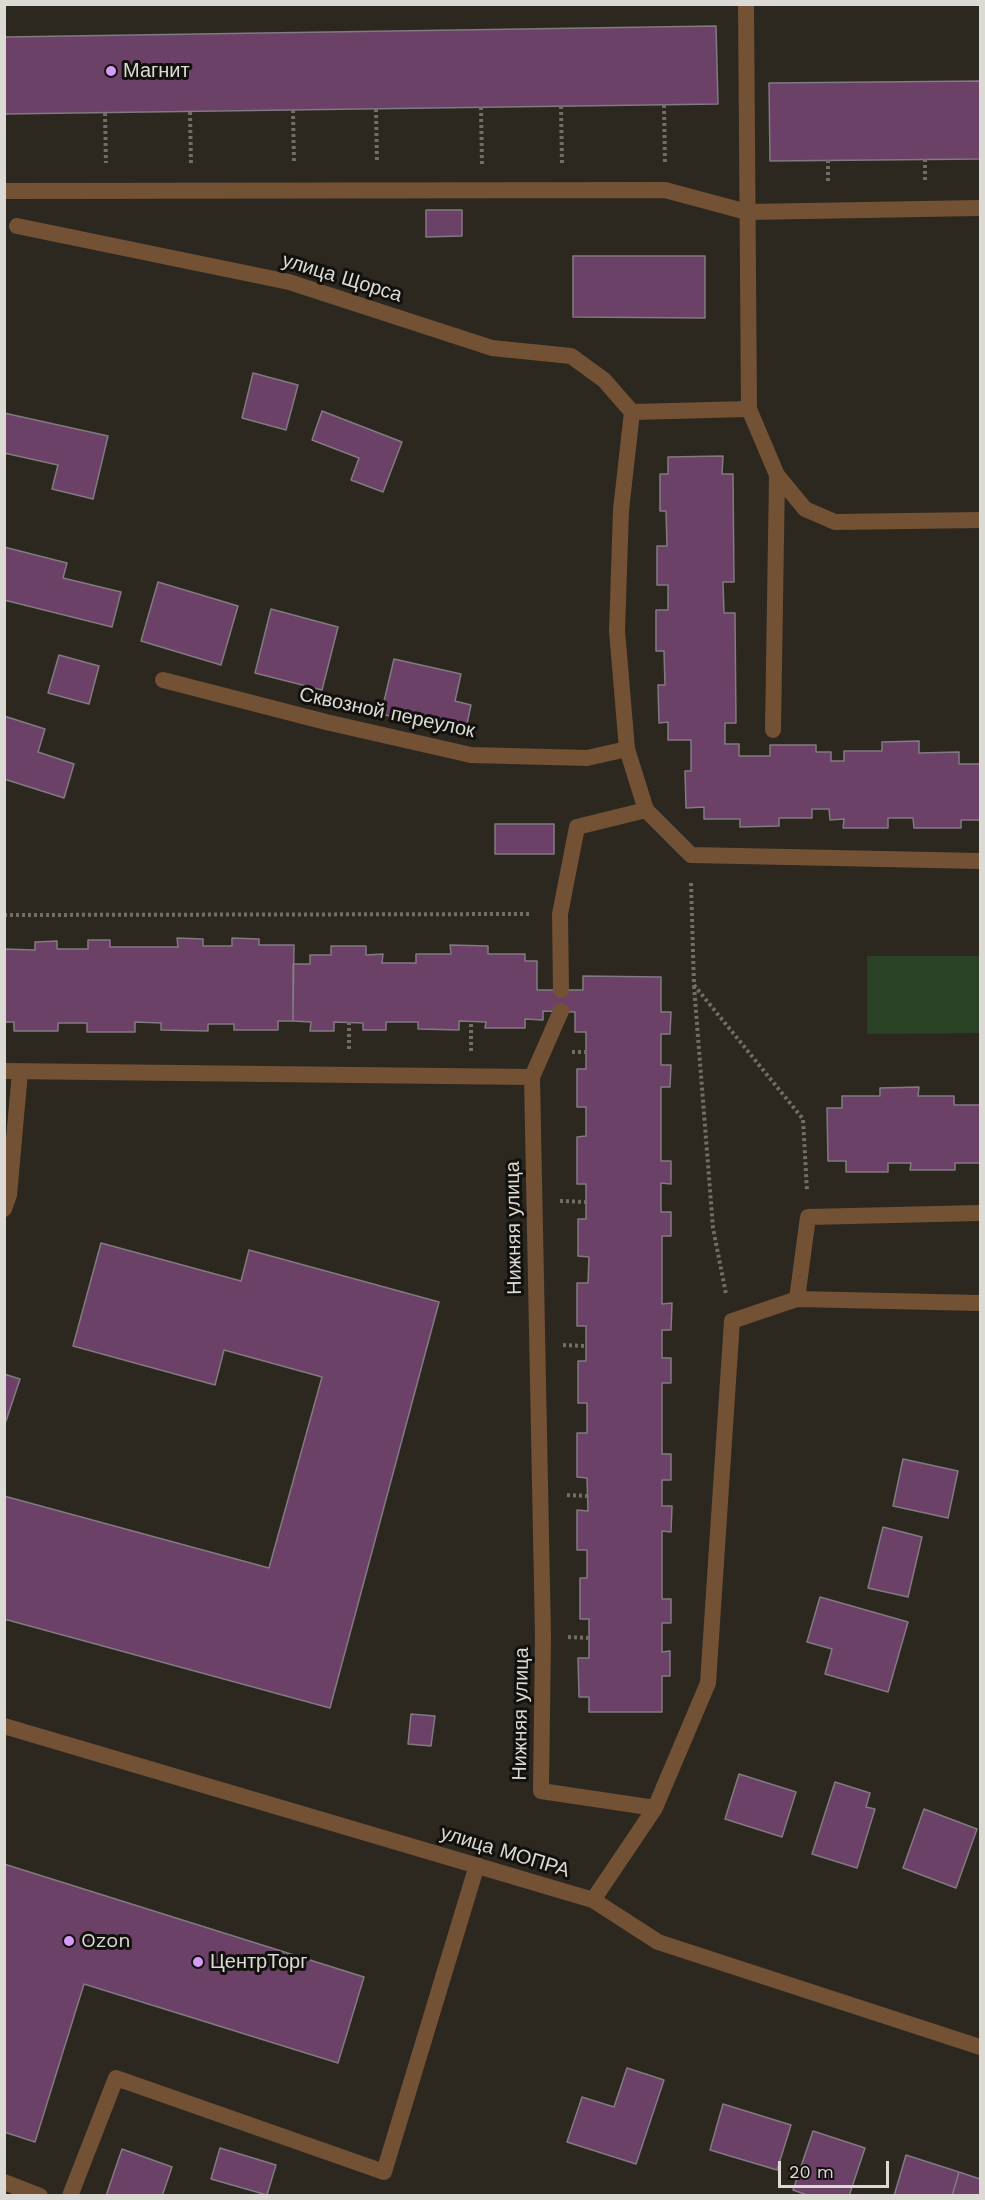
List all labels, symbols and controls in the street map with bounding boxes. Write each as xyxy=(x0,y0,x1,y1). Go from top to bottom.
place label: Магнит xyxy=(123,59,190,83)
marker: Магнит xyxy=(104,64,118,78)
street label: улица Щорса xyxy=(279,248,405,308)
street label: Сквозной переулок xyxy=(297,683,477,743)
street label: Нижняя улица xyxy=(501,1161,527,1295)
street label: Нижняя улица xyxy=(508,1647,534,1781)
street label: улица МОПРА xyxy=(438,1821,572,1883)
place label: Ozon xyxy=(81,1929,131,1953)
marker: Ozon xyxy=(62,1934,76,1948)
place label: ЦентрТорг xyxy=(210,1950,307,1974)
marker: ЦентрТорг xyxy=(191,1955,205,1969)
scale bar xyxy=(781,2149,892,2187)
text: 20 m xyxy=(789,2161,834,2182)

